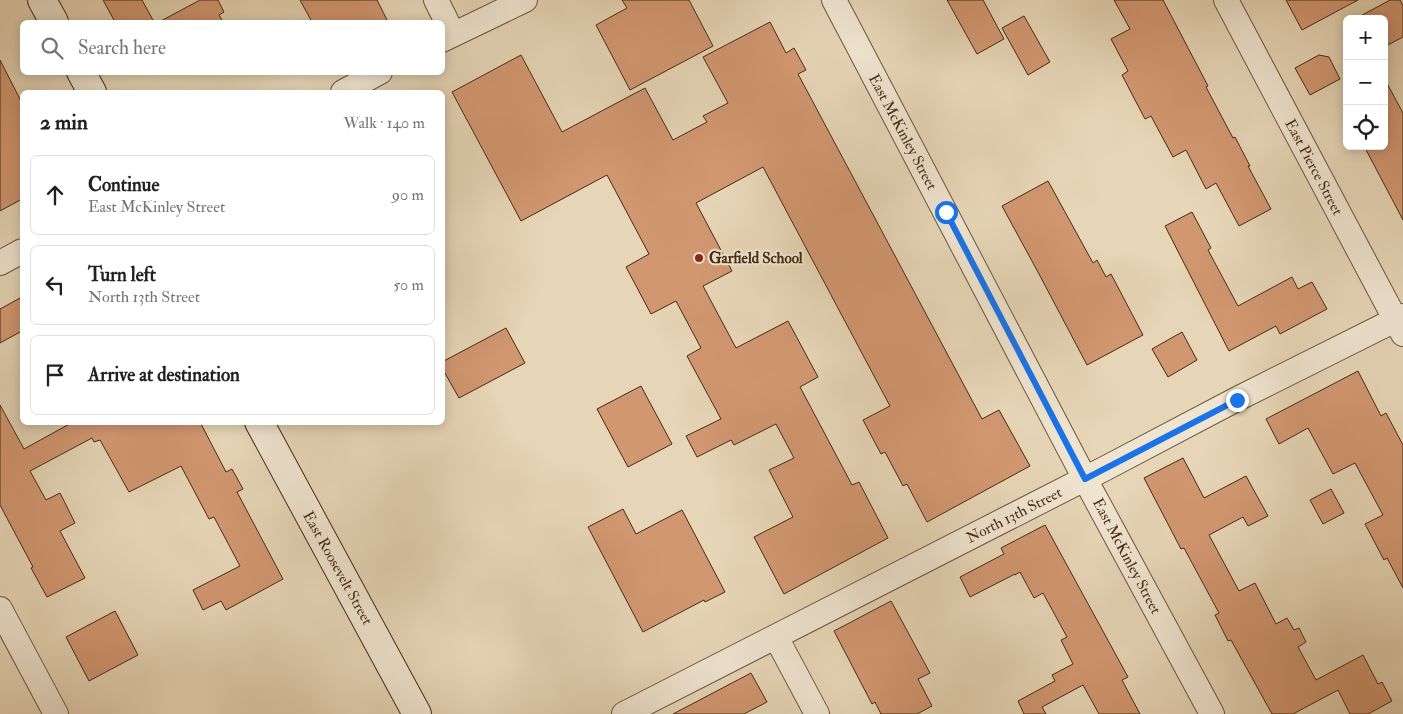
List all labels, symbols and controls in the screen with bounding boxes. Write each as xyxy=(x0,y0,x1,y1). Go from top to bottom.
map controls xyxy=(1343,15,1388,150)
button: + xyxy=(1343,15,1388,60)
search box xyxy=(20,20,445,75)
icon: search xyxy=(38,34,66,62)
text: Search here xyxy=(78,36,166,60)
button: − xyxy=(1343,60,1388,105)
street label: East McKinley Street xyxy=(864,71,941,194)
button: locate xyxy=(1343,105,1388,150)
text: 2 min xyxy=(40,109,88,136)
text: Walk · 140 m xyxy=(344,113,425,133)
street label: East Pierce Street xyxy=(1280,116,1347,219)
text: Continue xyxy=(88,173,159,197)
icon: ahead xyxy=(41,181,69,209)
text: 90 m xyxy=(392,185,424,205)
text: East McKinley Street xyxy=(88,197,225,217)
route start xyxy=(935,201,958,224)
place label: Garfield School xyxy=(709,249,803,268)
marker: Garfield School xyxy=(693,252,705,264)
text: Turn left xyxy=(88,263,156,287)
icon: left xyxy=(41,271,69,299)
text: 50 m xyxy=(393,275,424,295)
text: North 13th Street xyxy=(88,287,200,307)
icon: arrive xyxy=(41,361,69,389)
text: Arrive at destination xyxy=(88,363,240,387)
route end xyxy=(1226,389,1249,412)
street label: North 13th Street xyxy=(963,483,1065,548)
street label: East McKinley Street xyxy=(1088,495,1165,618)
street label: East Roosevelt Street xyxy=(298,508,377,629)

